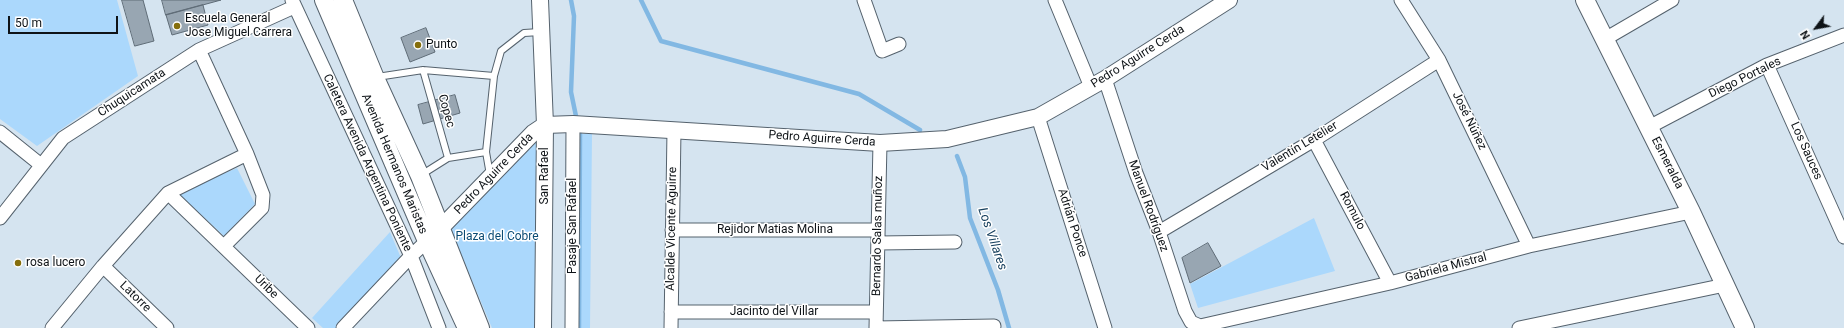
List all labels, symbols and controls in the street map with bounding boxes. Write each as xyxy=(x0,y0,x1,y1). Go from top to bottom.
scale bar xyxy=(10,8,120,34)
north arrow xyxy=(1796,8,1836,48)
place label: Escuela General Jose Miguel Carrera xyxy=(185,12,292,40)
text: 50 m xyxy=(15,16,42,30)
marker: Escuela General Jose Miguel Carrera xyxy=(172,21,182,31)
street label: Pedro Aguirre Cerda xyxy=(1089,22,1187,92)
text: N xyxy=(1798,28,1813,41)
place label: Punto xyxy=(426,38,457,52)
marker: Punto xyxy=(413,40,423,50)
street label: Diego Portales xyxy=(1707,54,1783,102)
street label: Chuquicamata xyxy=(95,66,169,120)
street label: Caletera Avenida Argentina Poniente xyxy=(319,72,415,254)
street label: José Núñez xyxy=(1449,89,1489,153)
street label: Avenida Hermanos Maristas xyxy=(358,92,430,236)
street label: Copec xyxy=(434,93,458,129)
street label: Valentín Letelier xyxy=(1260,119,1340,175)
street label: Los Sauces xyxy=(1787,120,1825,182)
street label: Pedro Aguirre Cerda xyxy=(768,128,876,150)
street label: Pedro Aguirre Cerda xyxy=(452,130,536,218)
street label: Esmeralda xyxy=(1648,135,1686,191)
street label: San Rafael xyxy=(538,147,552,205)
street label: Manuel Rodríguez xyxy=(1125,158,1171,254)
street label: Alcalde Vicente Aguirre xyxy=(664,167,680,291)
street label: Bernardo Salas muñoz xyxy=(870,176,886,296)
street label: Pasaje San Rafael xyxy=(566,178,580,274)
street label: Adrián Ponce xyxy=(1054,187,1090,259)
street label: Romulo xyxy=(1336,189,1368,233)
water label: Los Villares xyxy=(974,206,1010,272)
street label: Rejidor Matias Molina xyxy=(717,223,833,237)
park label: Plaza del Cobre xyxy=(455,230,539,244)
street label: Gabriela Mistral xyxy=(1404,250,1488,286)
place label: rosa lucero xyxy=(26,256,85,270)
marker: rosa lucero xyxy=(13,258,23,268)
street label: Uribe xyxy=(251,272,281,302)
street label: Latorre xyxy=(116,279,154,315)
street label: Jacinto del Villar xyxy=(730,305,818,319)

